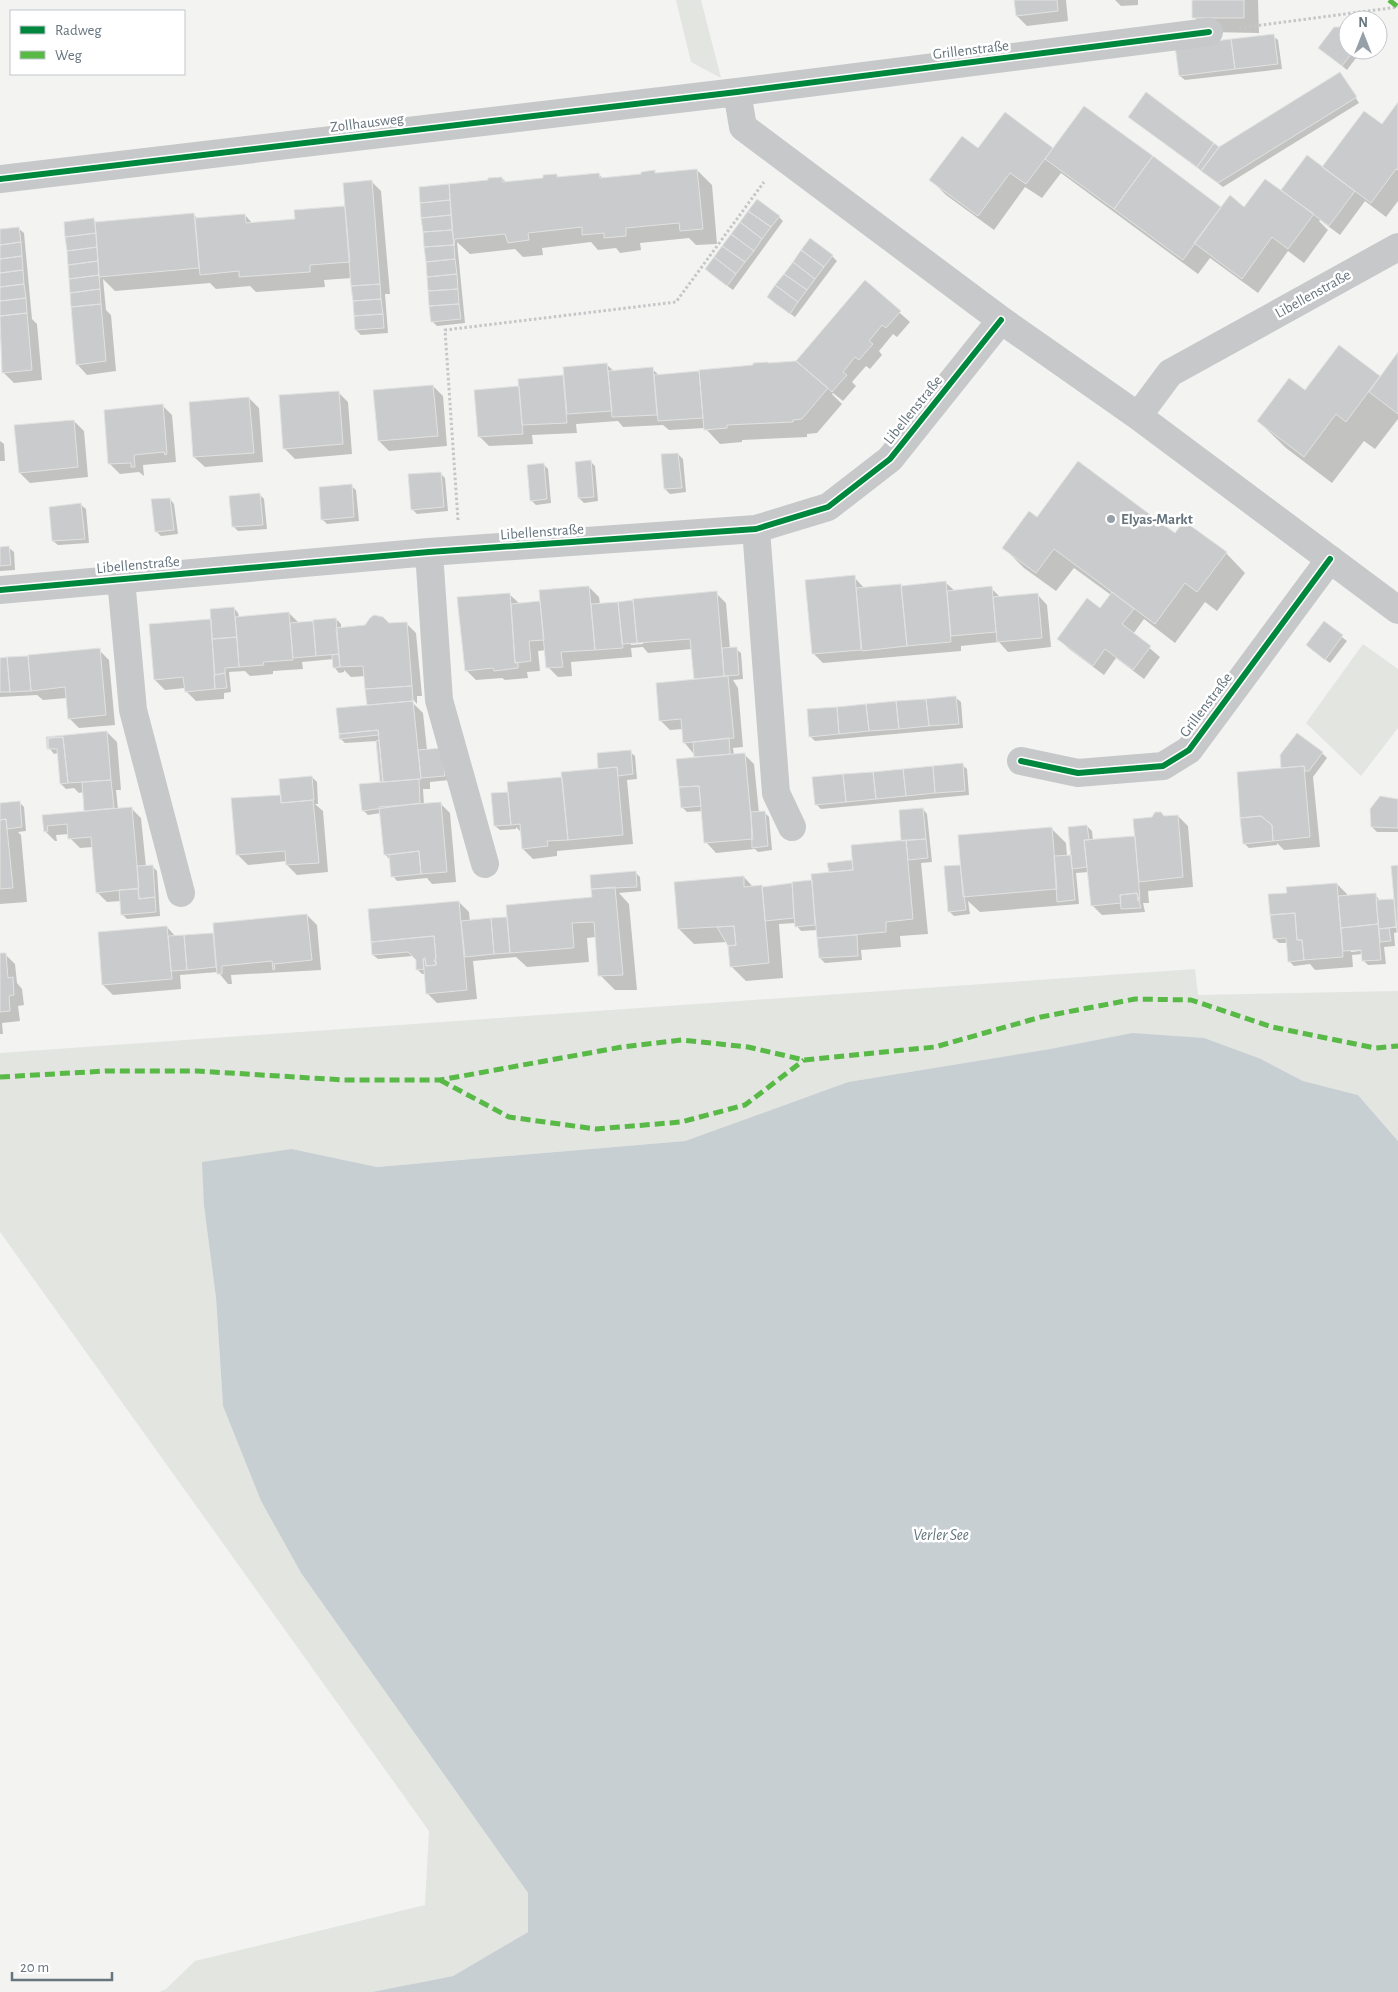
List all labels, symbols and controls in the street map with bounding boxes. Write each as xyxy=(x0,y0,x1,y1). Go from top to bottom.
legend xyxy=(10,10,185,75)
north arrow xyxy=(1338,10,1388,60)
text: N xyxy=(1358,16,1368,30)
text: Radweg xyxy=(55,23,102,38)
street label: Grillenstraße xyxy=(932,38,1010,62)
text: Weg xyxy=(55,48,83,63)
street label: Zollhausweg xyxy=(329,111,405,135)
street label: Libellenstraße xyxy=(1273,267,1353,321)
street label: Libellenstraße xyxy=(881,373,945,447)
place label: Elyas-Markt xyxy=(1121,512,1193,527)
marker: Elyas-Markt xyxy=(1105,513,1117,525)
street label: Libellenstraße xyxy=(500,522,584,542)
street label: Libellenstraße xyxy=(96,554,180,576)
street label: Grillenstraße xyxy=(1177,670,1235,740)
water label: Verler See xyxy=(913,1527,969,1543)
scale bar xyxy=(12,1950,112,1982)
text: 20 m xyxy=(20,1960,49,1975)

